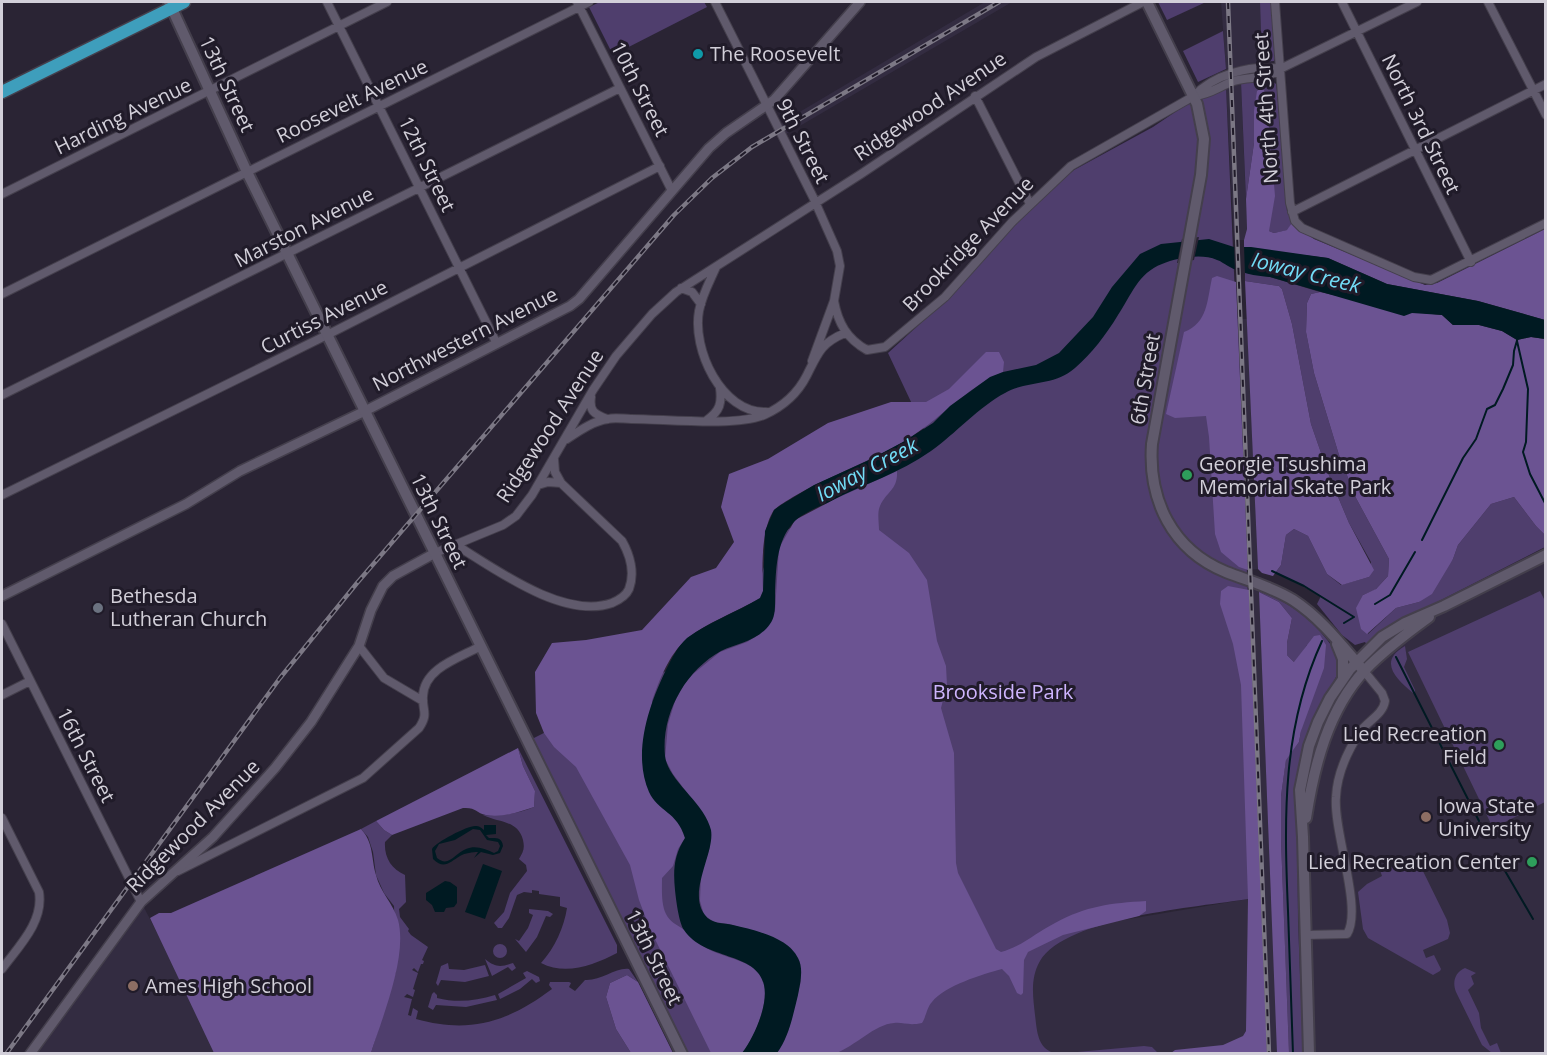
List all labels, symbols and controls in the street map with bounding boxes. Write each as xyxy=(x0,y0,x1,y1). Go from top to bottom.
street label: 13th Street xyxy=(193,31,262,136)
street label: North 4th Street xyxy=(1247,31,1284,185)
street label: 10th Street xyxy=(605,37,676,141)
place label: The Roosevelt xyxy=(710,40,840,67)
street label: Ridgewood Avenue xyxy=(848,45,1011,167)
marker: The Roosevelt xyxy=(691,47,705,61)
street label: North 3rd Street xyxy=(1376,49,1467,198)
street label: Roosevelt Avenue xyxy=(272,52,432,149)
street label: Harding Avenue xyxy=(50,71,196,160)
street label: 9th Street xyxy=(771,94,836,188)
street label: 12th Street xyxy=(393,111,462,216)
street label: Brookridge Avenue xyxy=(896,170,1039,317)
street label: Marston Avenue xyxy=(229,180,378,273)
water label: Ioway Creek xyxy=(1249,245,1364,299)
street label: Curtiss Avenue xyxy=(256,273,392,360)
street label: Northwestern Avenue xyxy=(368,280,562,397)
street label: 6th Street xyxy=(1123,331,1166,427)
street label: Ridgewood Avenue xyxy=(490,344,609,508)
water label: Ioway Creek xyxy=(811,430,923,508)
place label: Georgie Tsushima Memorial Skate Park xyxy=(1199,450,1392,500)
street label: 13th Street xyxy=(405,468,474,573)
marker: Georgie Tsushima Memorial Skate Park xyxy=(1180,468,1194,482)
place label: Bethesda Lutheran Church xyxy=(110,582,267,632)
marker: Bethesda Lutheran Church xyxy=(91,601,105,615)
park label: Brookside Park xyxy=(933,678,1074,705)
street label: 16th Street xyxy=(51,703,122,807)
place label: Lied Recreation Field xyxy=(1343,720,1487,770)
marker: Lied Recreation Field xyxy=(1492,738,1506,752)
street label: Ridgewood Avenue xyxy=(120,753,265,898)
place label: Iowa State University xyxy=(1438,792,1535,842)
marker: Iowa State University xyxy=(1419,810,1433,824)
place label: Lied Recreation Center xyxy=(1308,848,1520,875)
marker: Lied Recreation Center xyxy=(1525,855,1539,869)
street label: 13th Street xyxy=(620,904,689,1009)
place label: Ames High School xyxy=(145,972,312,999)
marker: Ames High School xyxy=(126,979,140,993)

